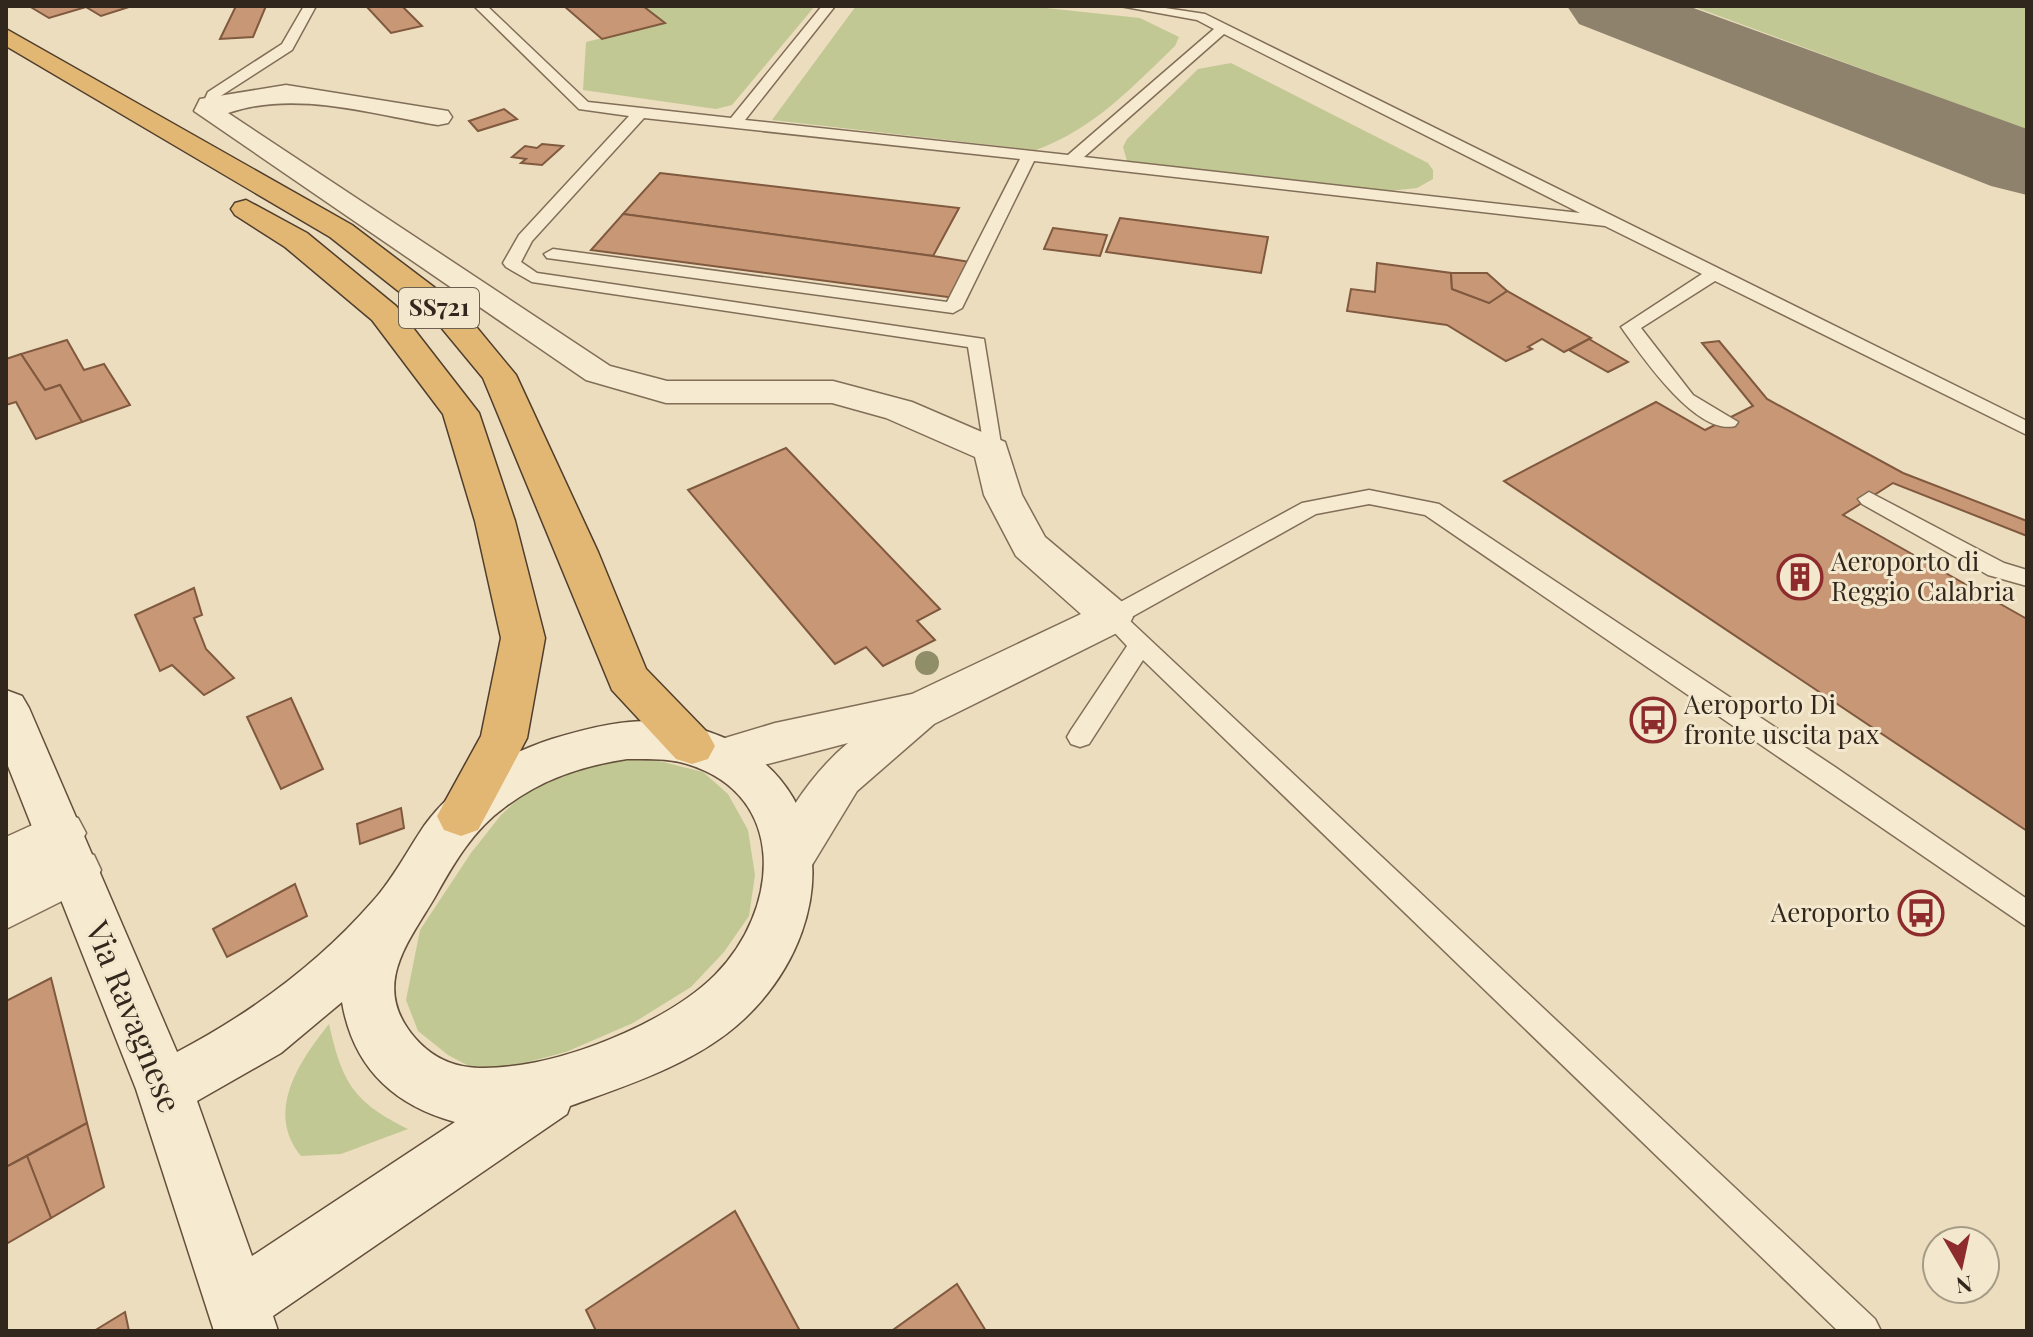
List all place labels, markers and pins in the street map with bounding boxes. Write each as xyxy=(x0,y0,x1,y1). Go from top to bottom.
place label: Aeroporto di Reggio Calabria xyxy=(1830,543,2015,608)
building icon: Aeroporto di Reggio Calabria xyxy=(1776,553,1824,601)
place label: Aeroporto Di fronte uscita pax xyxy=(1683,686,1880,751)
bus stop icon: Aeroporto Di fronte uscita pax xyxy=(1629,696,1677,744)
bus stop icon: Aeroporto xyxy=(1897,889,1945,937)
place label: Aeroporto xyxy=(1770,894,1890,929)

